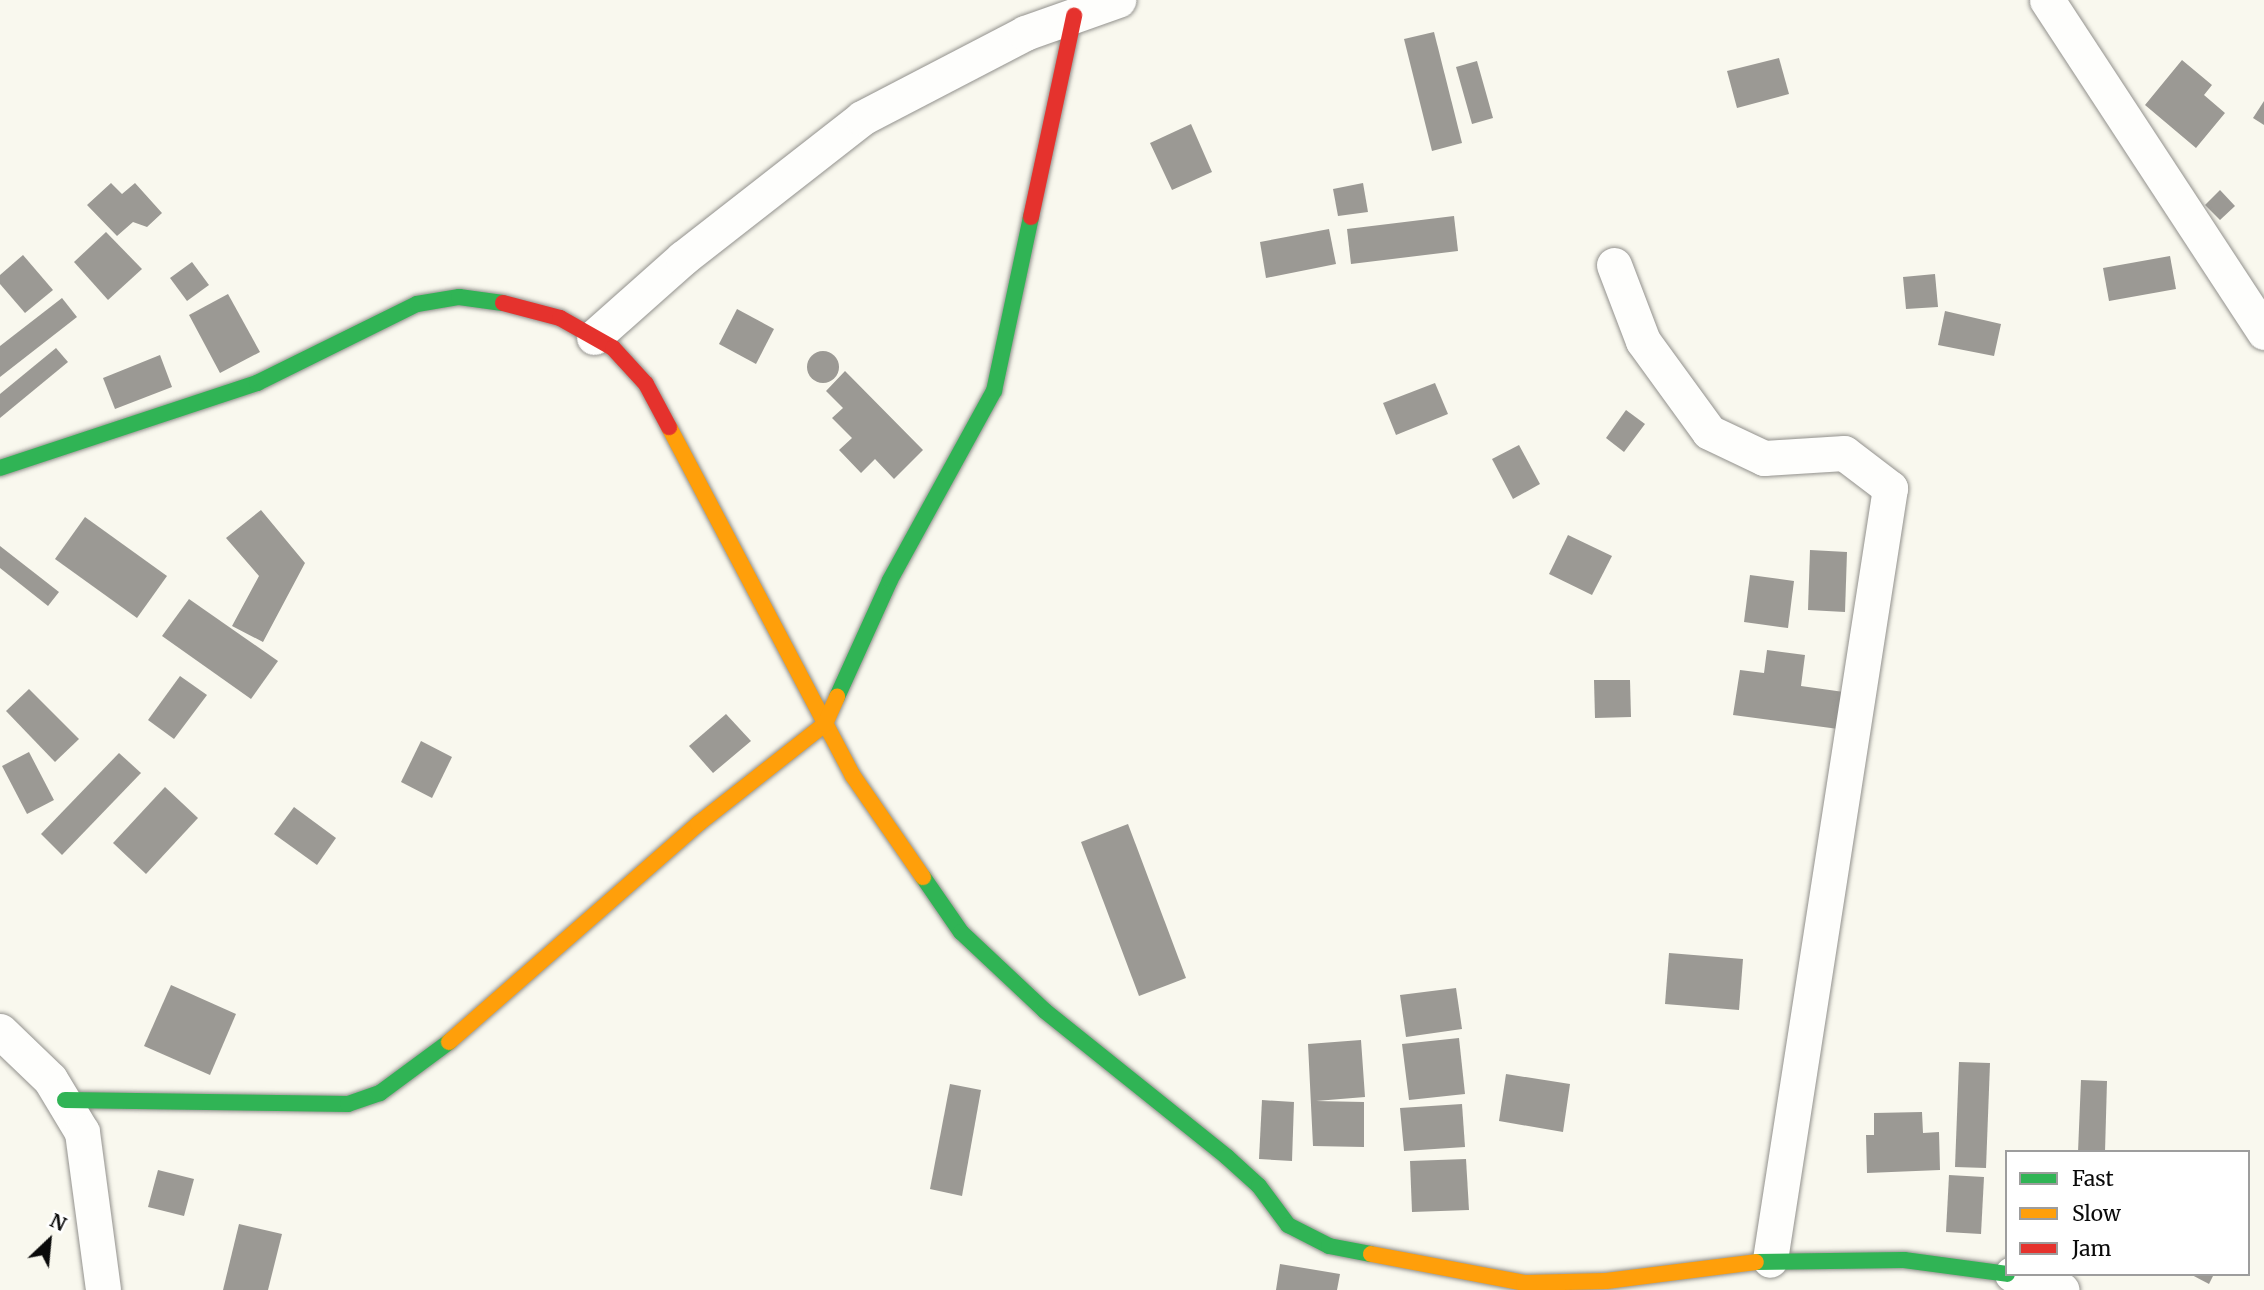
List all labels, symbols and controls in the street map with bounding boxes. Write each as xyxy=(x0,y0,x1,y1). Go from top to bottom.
legend xyxy=(2005,1150,2250,1276)
text: Fast xyxy=(2072,1165,2114,1192)
text: Slow xyxy=(2072,1200,2121,1227)
north arrow xyxy=(14,1206,84,1276)
text: N xyxy=(46,1208,70,1236)
text: Jam xyxy=(2072,1235,2111,1262)

